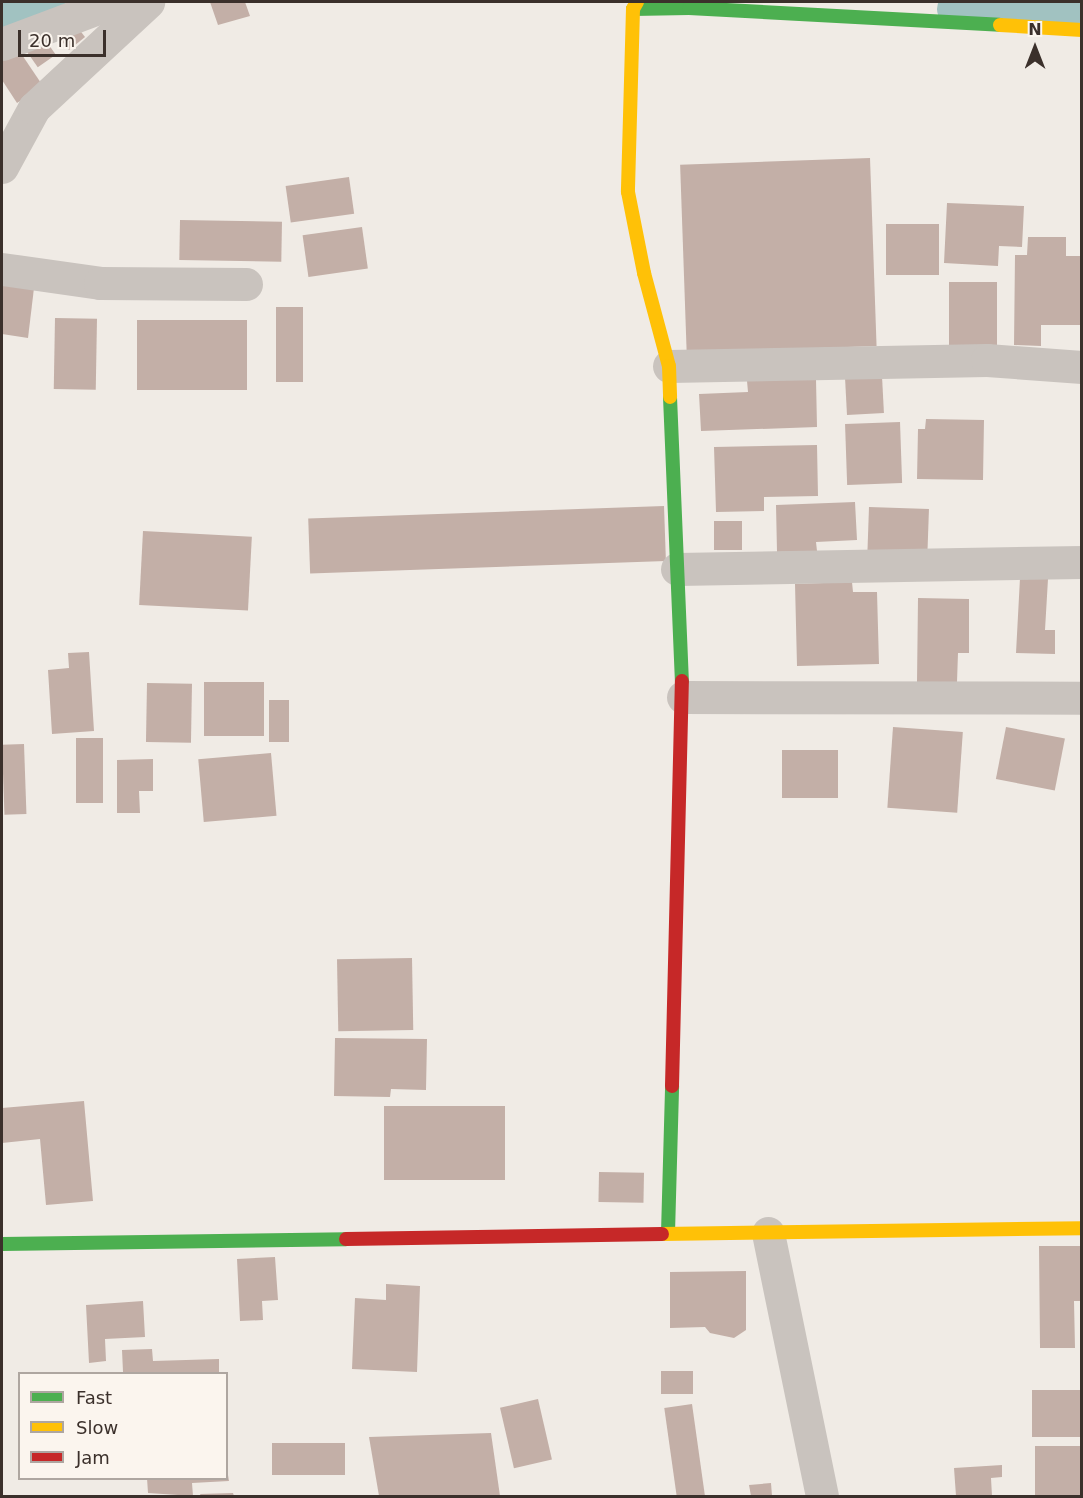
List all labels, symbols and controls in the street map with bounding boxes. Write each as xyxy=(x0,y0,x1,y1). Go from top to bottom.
scale bar xyxy=(21,18,110,56)
north arrow xyxy=(1005,18,1065,78)
text: N xyxy=(1028,20,1042,39)
text: 20 m xyxy=(29,30,75,51)
legend xyxy=(18,1372,228,1480)
text: Fast xyxy=(76,1387,112,1408)
text: Slow xyxy=(76,1417,118,1438)
text: Jam xyxy=(76,1447,110,1468)

